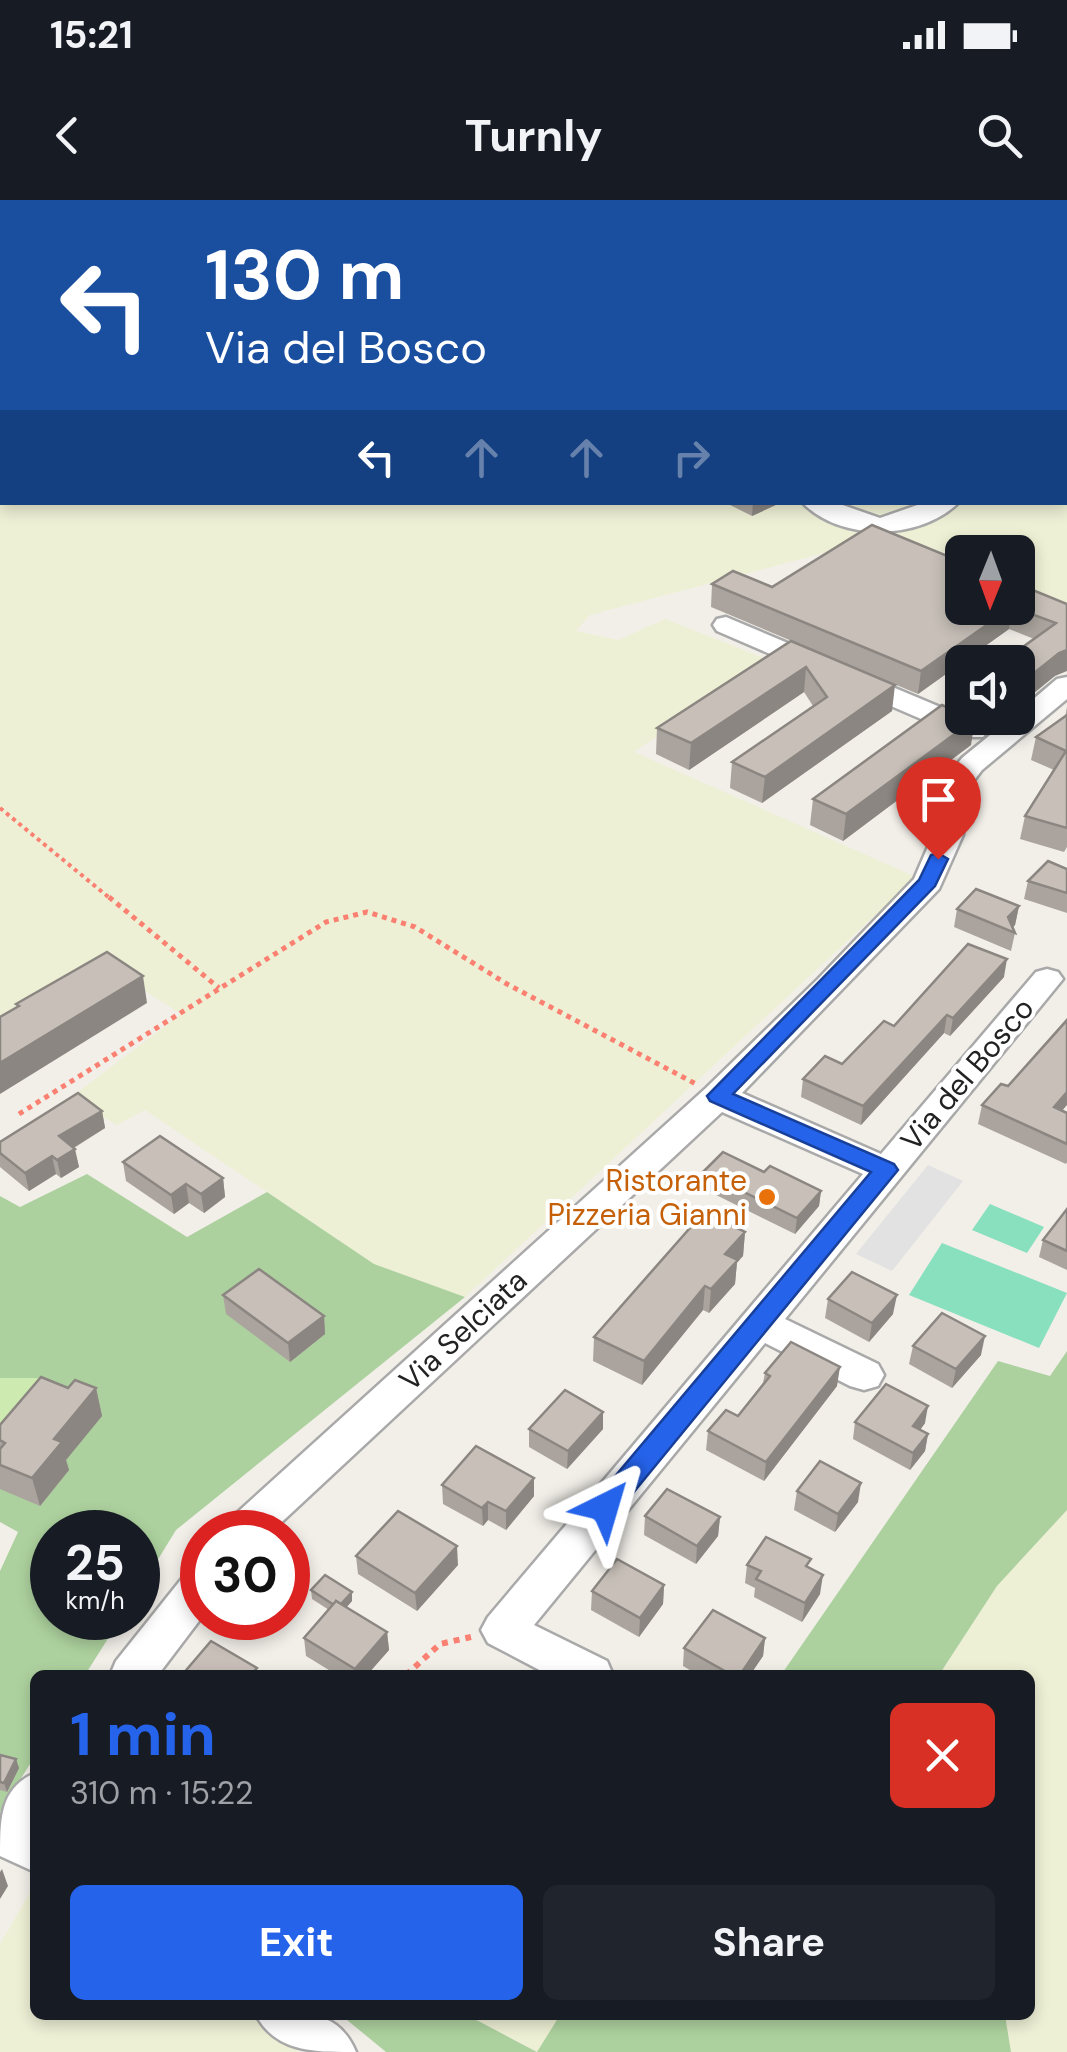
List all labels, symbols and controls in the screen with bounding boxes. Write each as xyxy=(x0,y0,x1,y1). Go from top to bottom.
text: 15:21 xyxy=(50,10,133,60)
text: Turnly xyxy=(465,106,602,165)
icon: back xyxy=(40,108,95,163)
icon: search xyxy=(972,108,1027,163)
text: 130 m xyxy=(205,230,404,321)
icon: left xyxy=(40,240,170,370)
text: Via del Bosco xyxy=(205,318,487,377)
icon: left xyxy=(349,430,404,485)
icon: ahead xyxy=(454,430,509,485)
icon: ahead xyxy=(559,430,614,485)
icon: right xyxy=(664,430,719,485)
north arrow xyxy=(945,535,1035,625)
map controls xyxy=(945,535,1035,735)
button: sound xyxy=(945,645,1035,735)
pin xyxy=(896,757,981,860)
icon: arrive xyxy=(911,772,966,827)
street label: Via del Bosco xyxy=(892,989,1042,1159)
place label: Ristorante Pizzeria Gianni xyxy=(547,1161,747,1234)
marker: Ristorante Pizzeria Gianni xyxy=(756,1186,778,1208)
street label: Via Selciata xyxy=(391,1261,535,1399)
position arrow xyxy=(553,1455,657,1559)
speed limit sign: 30 xyxy=(180,1510,310,1640)
text: 25 xyxy=(65,1530,125,1596)
text: km/h xyxy=(65,1584,125,1617)
text: 1 min xyxy=(70,1695,216,1774)
button: close xyxy=(890,1703,995,1808)
text: 310 m · 15:22 xyxy=(70,1772,253,1814)
button: Exit xyxy=(70,1885,523,2000)
button: Share xyxy=(543,1885,995,2000)

